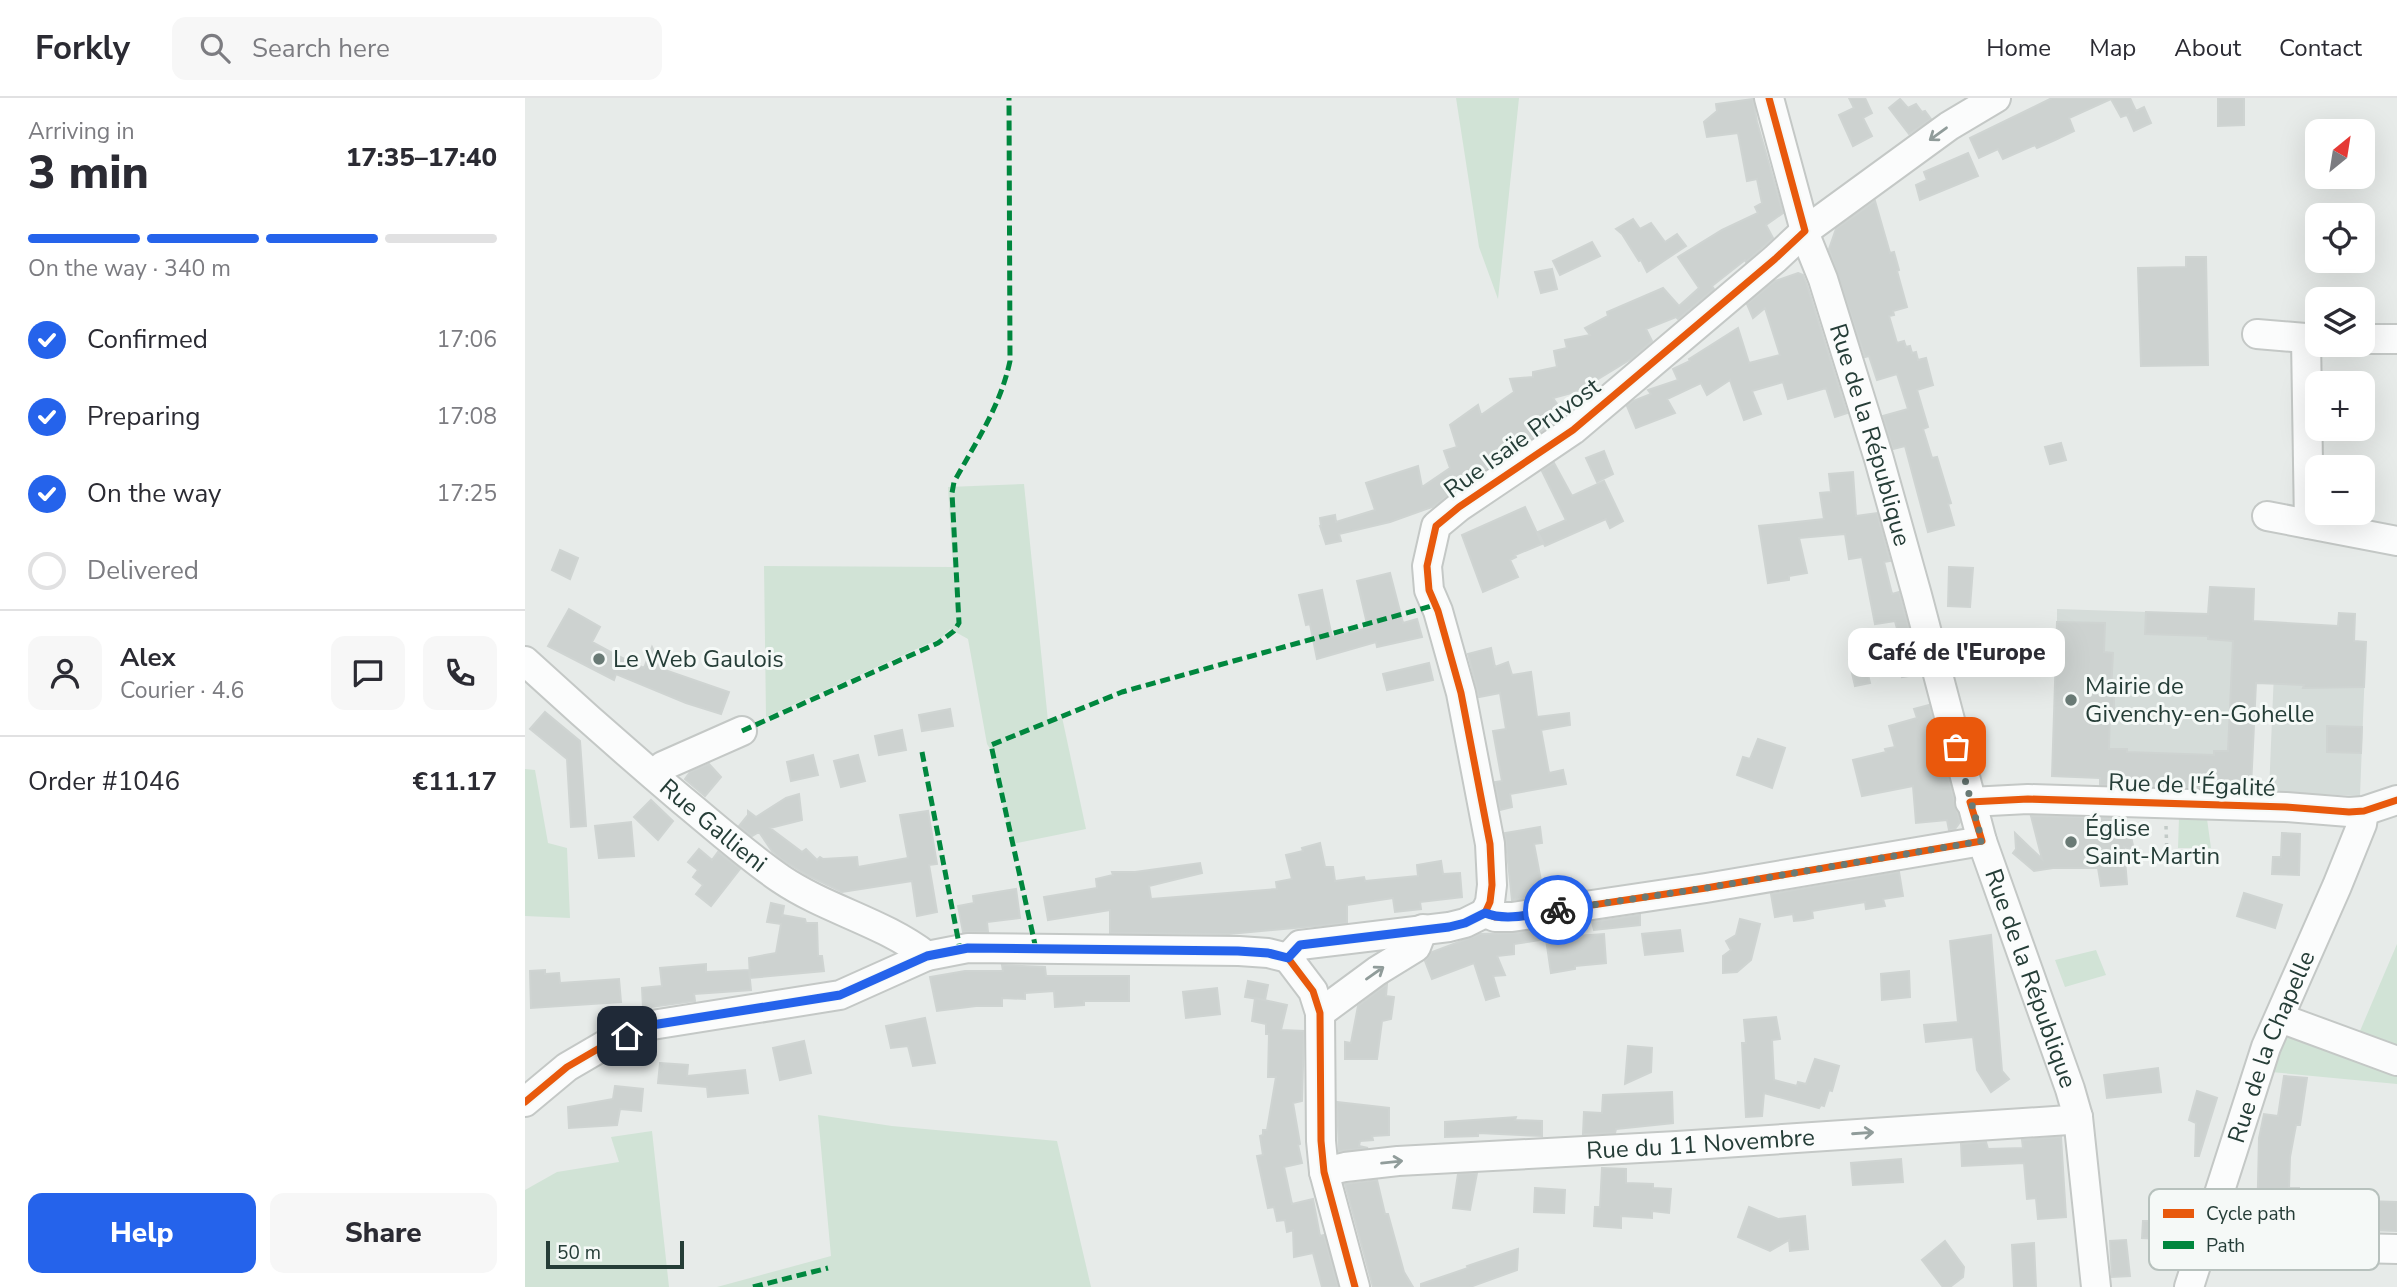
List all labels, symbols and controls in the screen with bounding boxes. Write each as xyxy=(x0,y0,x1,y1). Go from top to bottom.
search box xyxy=(172,17,662,80)
text: Forkly xyxy=(35,26,130,71)
icon: search xyxy=(196,29,234,67)
text: Search here xyxy=(252,31,390,66)
text: Home xyxy=(1986,32,2051,64)
text: Map xyxy=(2089,32,2136,64)
text: About xyxy=(2174,32,2241,64)
text: Contact xyxy=(2279,32,2362,64)
text: Arriving in xyxy=(28,116,135,147)
north arrow xyxy=(2305,119,2375,189)
map controls xyxy=(2305,119,2375,525)
one-way arrow xyxy=(1929,127,1948,141)
text: 17:35–17:40 xyxy=(346,140,497,175)
text: 3 min xyxy=(28,141,149,204)
button: locate xyxy=(2305,203,2375,273)
text: On the way · 340 m xyxy=(28,253,231,284)
button: layers xyxy=(2305,287,2375,357)
street label: Rue de la République xyxy=(1822,320,1919,550)
icon: check xyxy=(28,321,66,359)
text: Confirmed xyxy=(87,322,208,357)
text: 17:06 xyxy=(437,324,497,355)
street label: Rue Isaïe Pruvost xyxy=(1437,370,1607,506)
button: + xyxy=(2305,371,2375,441)
icon: check xyxy=(28,398,66,436)
text: Preparing xyxy=(87,399,200,434)
text: 17:08 xyxy=(437,401,497,432)
button: − xyxy=(2305,455,2375,525)
icon: check xyxy=(28,475,66,513)
text: On the way xyxy=(87,476,221,511)
text: 17:25 xyxy=(437,478,497,509)
text: Delivered xyxy=(87,553,199,588)
callout: Café de l'Europe xyxy=(1847,628,2065,677)
button: person xyxy=(28,636,102,710)
button: chat xyxy=(331,636,405,710)
button: phone xyxy=(423,636,497,710)
text: Café de l'Europe xyxy=(1867,637,2046,668)
text: Alex xyxy=(120,640,176,675)
place label: Le Web Gaulois xyxy=(613,643,784,675)
marker: Le Web Gaulois xyxy=(591,651,607,667)
place label: Mairie de Givenchy-en-Gohelle xyxy=(2085,670,2314,730)
text: Courier · 4.6 xyxy=(120,675,244,706)
marker: Mairie de Givenchy-en-Gohelle xyxy=(2063,692,2079,708)
pin xyxy=(1926,717,1986,777)
icon: bag xyxy=(1937,728,1975,766)
text: Order #1046 xyxy=(28,764,180,799)
text: €11.17 xyxy=(413,764,497,799)
street label: Rue de l'Égalité xyxy=(2108,766,2276,804)
street label: Rue Gallieni xyxy=(653,772,773,879)
place label: Église Saint-Martin xyxy=(2085,812,2220,872)
marker: Église Saint-Martin xyxy=(2063,834,2079,850)
street label: Rue de la République xyxy=(1977,864,2084,1092)
courier xyxy=(1523,875,1593,945)
icon: bike xyxy=(1539,891,1577,929)
street label: Rue de la Chapelle xyxy=(2220,946,2323,1147)
one-way arrow xyxy=(1365,966,1384,980)
pin xyxy=(597,1006,657,1066)
icon: home xyxy=(608,1017,646,1055)
street label: Rue du 11 Novembre xyxy=(1586,1121,1816,1167)
one-way arrow xyxy=(1851,1127,1874,1140)
one-way arrow xyxy=(1380,1155,1402,1168)
legend xyxy=(2149,1189,2379,1270)
button: Help xyxy=(28,1193,256,1273)
button: Share xyxy=(270,1193,497,1273)
text: Cycle path xyxy=(2206,1201,2296,1227)
text: Path xyxy=(2206,1233,2245,1259)
scale bar xyxy=(546,1238,684,1270)
text: 50 m xyxy=(557,1240,601,1266)

